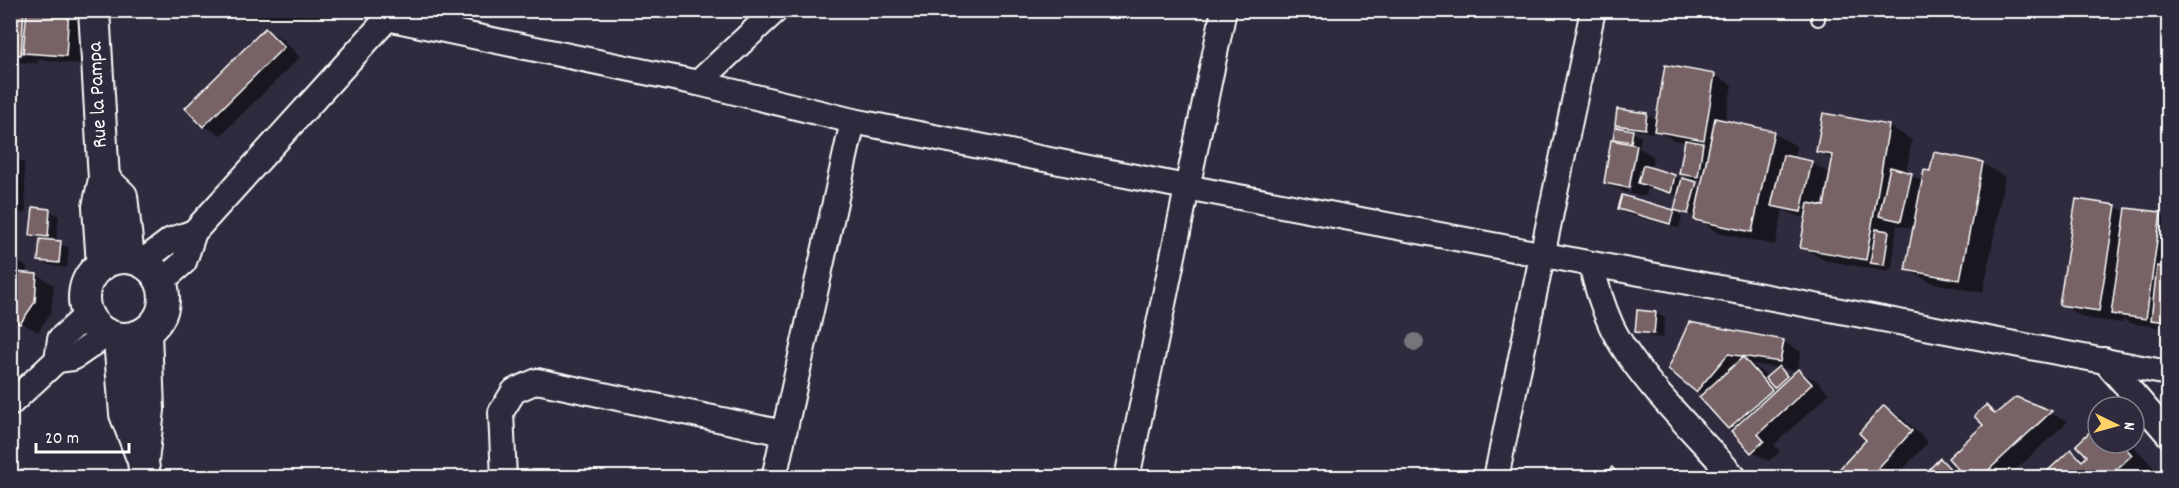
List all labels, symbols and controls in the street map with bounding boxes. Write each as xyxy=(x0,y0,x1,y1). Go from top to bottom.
street label: Rue la Pampa xyxy=(81,40,117,149)
north arrow xyxy=(2086,395,2146,455)
scale bar xyxy=(36,416,129,454)
text: N xyxy=(2117,421,2140,431)
text: 20 m xyxy=(45,427,79,452)

